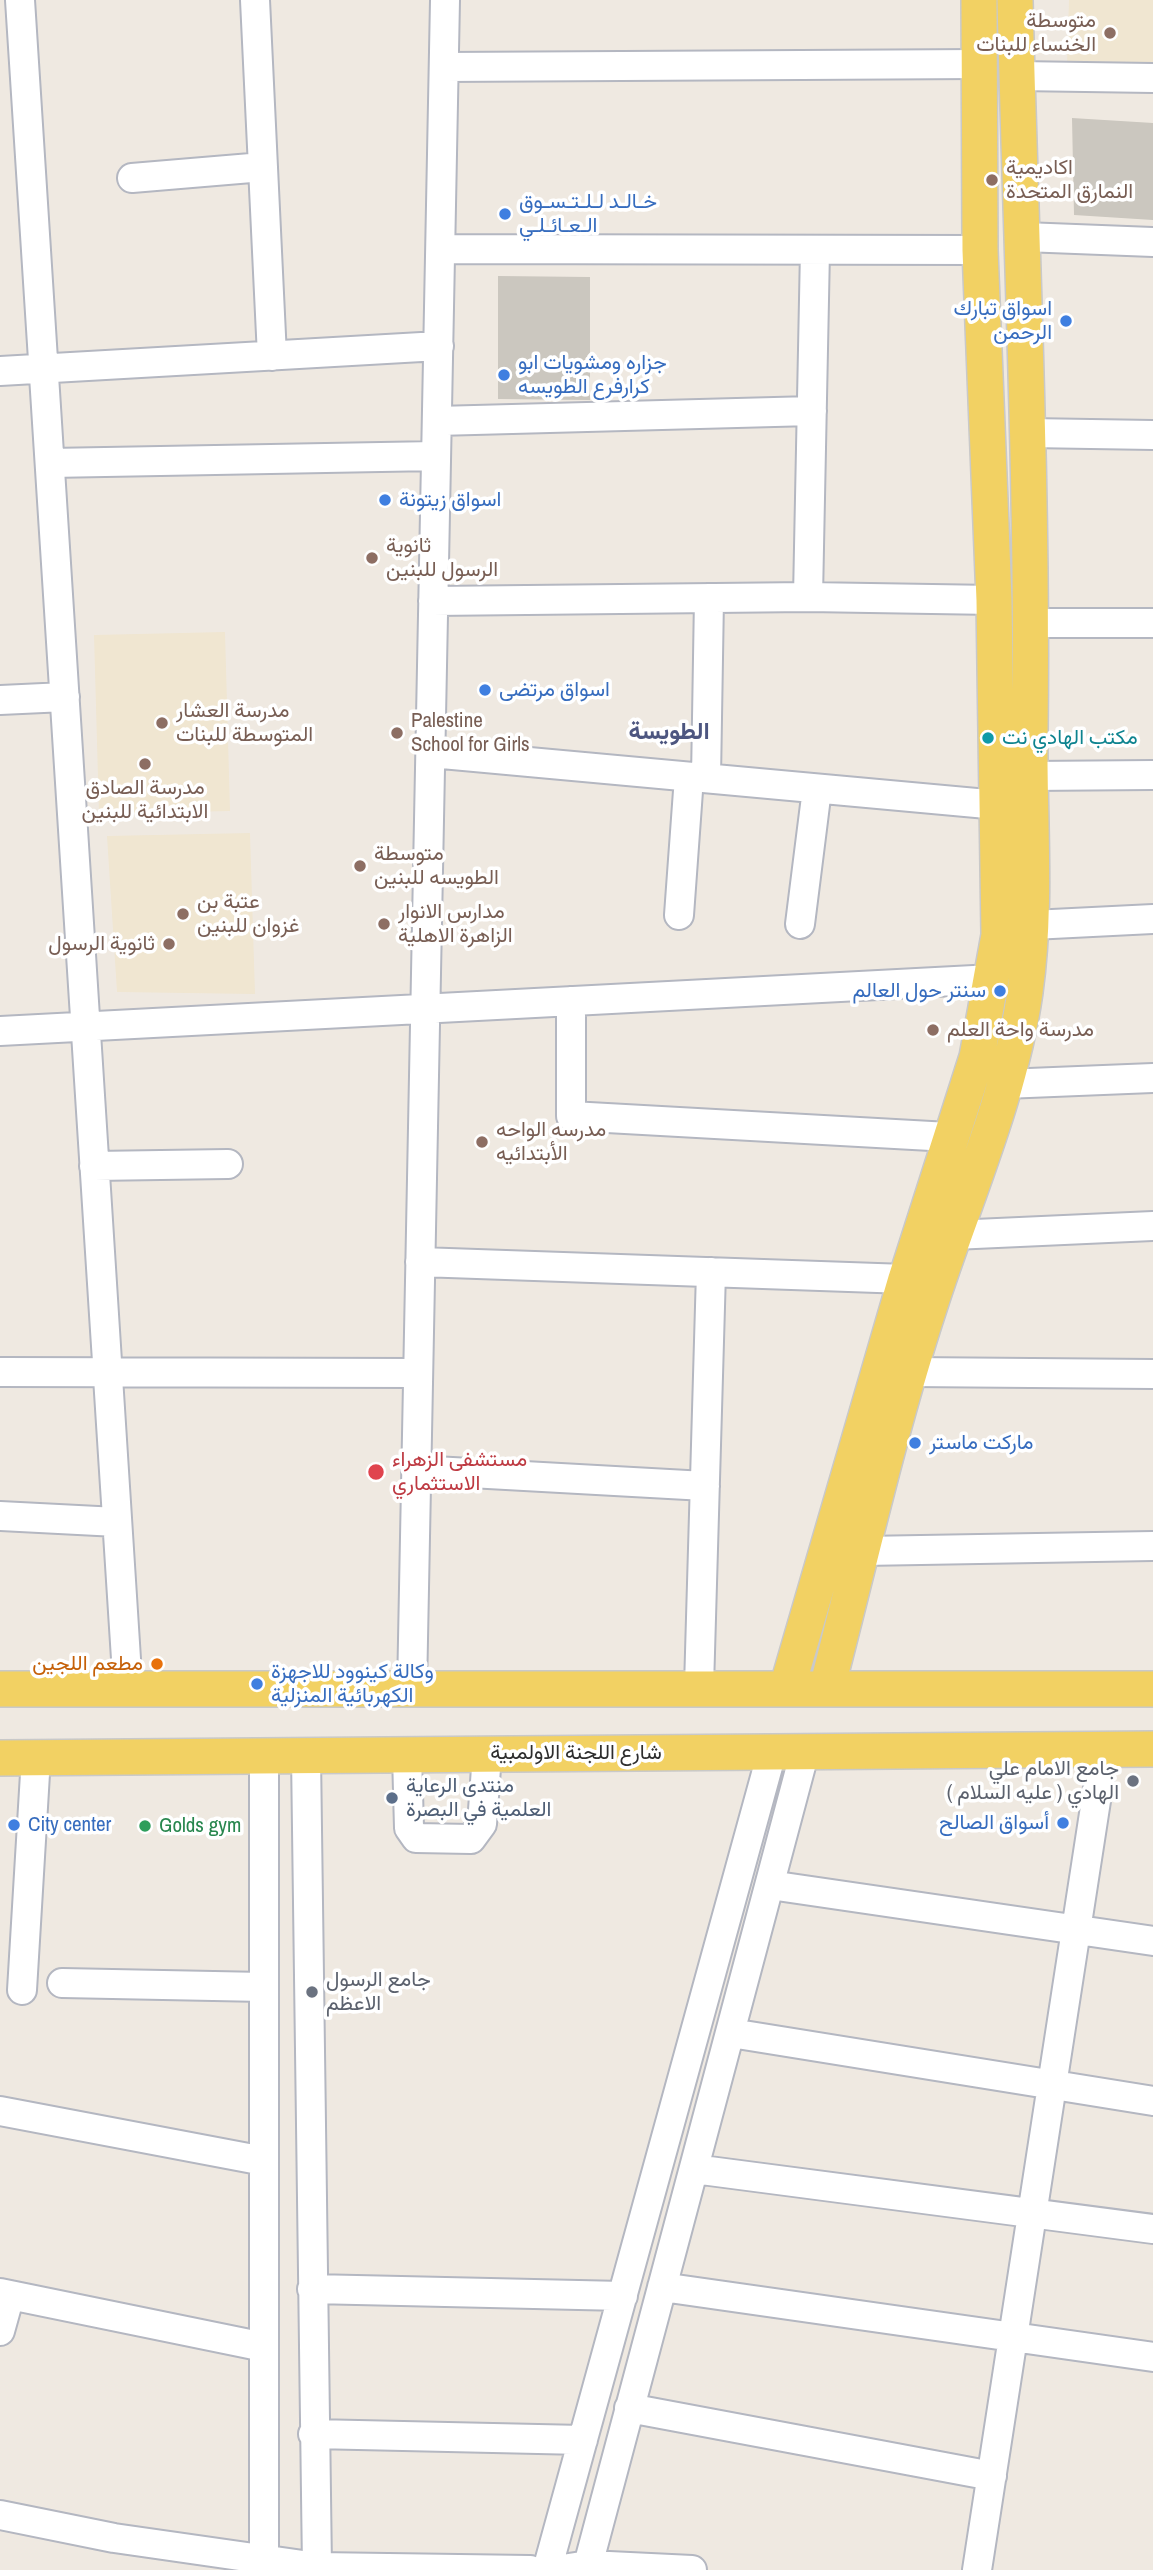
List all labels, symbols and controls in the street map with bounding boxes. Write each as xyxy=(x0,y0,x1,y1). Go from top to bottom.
place label: متوسطة الخنساء للبنات xyxy=(976,8,1096,58)
marker: متوسطة الخنساء للبنات xyxy=(1102,25,1118,41)
place label: اكاديمية النمارق المتحدة xyxy=(1006,155,1133,205)
marker: اكاديمية النمارق المتحدة xyxy=(984,172,1000,188)
place label: خـالـد لـلـتـسـوق الـعـائـلـي xyxy=(519,189,657,239)
marker: خـالـد لـلـتـسـوق الـعـائـلـي xyxy=(497,206,513,222)
place label: اسواق تبارك الرحمن xyxy=(954,296,1052,346)
marker: اسواق تبارك الرحمن xyxy=(1058,313,1074,329)
place label: جزاره ومشويات ابو كرارفرع الطويسه xyxy=(518,350,667,400)
marker: جزاره ومشويات ابو كرارفرع الطويسه xyxy=(496,367,512,383)
place label: اسواق زيتونة xyxy=(399,487,501,513)
marker: اسواق زيتونة xyxy=(377,492,393,508)
place label: ثانوية الرسول للبنين xyxy=(386,533,498,583)
marker: ثانوية الرسول للبنين xyxy=(364,550,380,566)
place label: اسواق مرتضى xyxy=(499,677,610,703)
marker: اسواق مرتضى xyxy=(477,682,493,698)
place label: مدرسة العشار المتوسطة للبنات xyxy=(176,698,313,748)
place label: Palestine School for Girls xyxy=(411,708,530,758)
marker: مدرسة العشار المتوسطة للبنات xyxy=(154,715,170,731)
district label: الطويسة xyxy=(628,719,710,747)
marker: Palestine School for Girls xyxy=(389,725,405,741)
place label: مكتب الهادي نت xyxy=(1002,725,1138,751)
marker: مكتب الهادي نت xyxy=(980,730,996,746)
marker: مدرسة الصادق الابتدائية للبنين xyxy=(137,756,153,772)
place label: مدرسة الصادق الابتدائية للبنين xyxy=(82,775,208,825)
place label: متوسطة الطويسه للبنين xyxy=(374,841,499,891)
marker: متوسطة الطويسه للبنين xyxy=(352,858,368,874)
place label: عتبة بن غزوان للبنين xyxy=(197,889,300,939)
place label: مدارس الانوار الزاهرة الاهلية xyxy=(398,899,513,949)
marker: عتبة بن غزوان للبنين xyxy=(175,906,191,922)
marker: مدارس الانوار الزاهرة الاهلية xyxy=(376,916,392,932)
place label: ثانوية الرسول xyxy=(48,931,155,957)
marker: ثانوية الرسول xyxy=(161,936,177,952)
place label: سنتر حول العالم xyxy=(853,978,986,1004)
marker: سنتر حول العالم xyxy=(992,983,1008,999)
place label: مدرسة واحة العلم xyxy=(947,1017,1094,1043)
marker: مدرسة واحة العلم xyxy=(925,1022,941,1038)
place label: مدرسه الواحه الأبتدائيه xyxy=(496,1117,606,1167)
marker: مدرسه الواحه الأبتدائيه xyxy=(474,1134,490,1150)
place label: ماركت ماستر xyxy=(929,1430,1033,1456)
marker: ماركت ماستر xyxy=(907,1435,923,1451)
place label: مستشفى الزهراء الاستثماري xyxy=(392,1447,527,1497)
marker: مستشفى الزهراء الاستثماري xyxy=(366,1462,386,1482)
place label: مطعم اللجين xyxy=(32,1651,143,1677)
marker: مطعم اللجين xyxy=(149,1656,165,1672)
place label: وكالة كينوود للاجهزة الكهربائية المنزلية xyxy=(271,1659,434,1709)
marker: وكالة كينوود للاجهزة الكهربائية المنزلية xyxy=(249,1676,265,1692)
street label: شارع اللجنة الاولمبية xyxy=(490,1740,662,1766)
place label: جامع الامام علي الهادي ( عليه السلام ) xyxy=(947,1756,1119,1806)
place label: منتدى الرعاية العلمية في البصرة xyxy=(406,1773,551,1823)
marker: جامع الامام علي الهادي ( عليه السلام ) xyxy=(1125,1773,1141,1789)
marker: منتدى الرعاية العلمية في البصرة xyxy=(384,1790,400,1806)
place label: أسواق الصالح xyxy=(939,1810,1049,1836)
place label: City center xyxy=(28,1812,111,1838)
place label: Golds gym xyxy=(159,1813,241,1839)
marker: أسواق الصالح xyxy=(1055,1815,1071,1831)
marker: City center xyxy=(6,1817,22,1833)
marker: Golds gym xyxy=(137,1818,153,1834)
place label: جامع الرسول الاعظم xyxy=(326,1967,431,2017)
marker: جامع الرسول الاعظم xyxy=(304,1984,320,2000)

